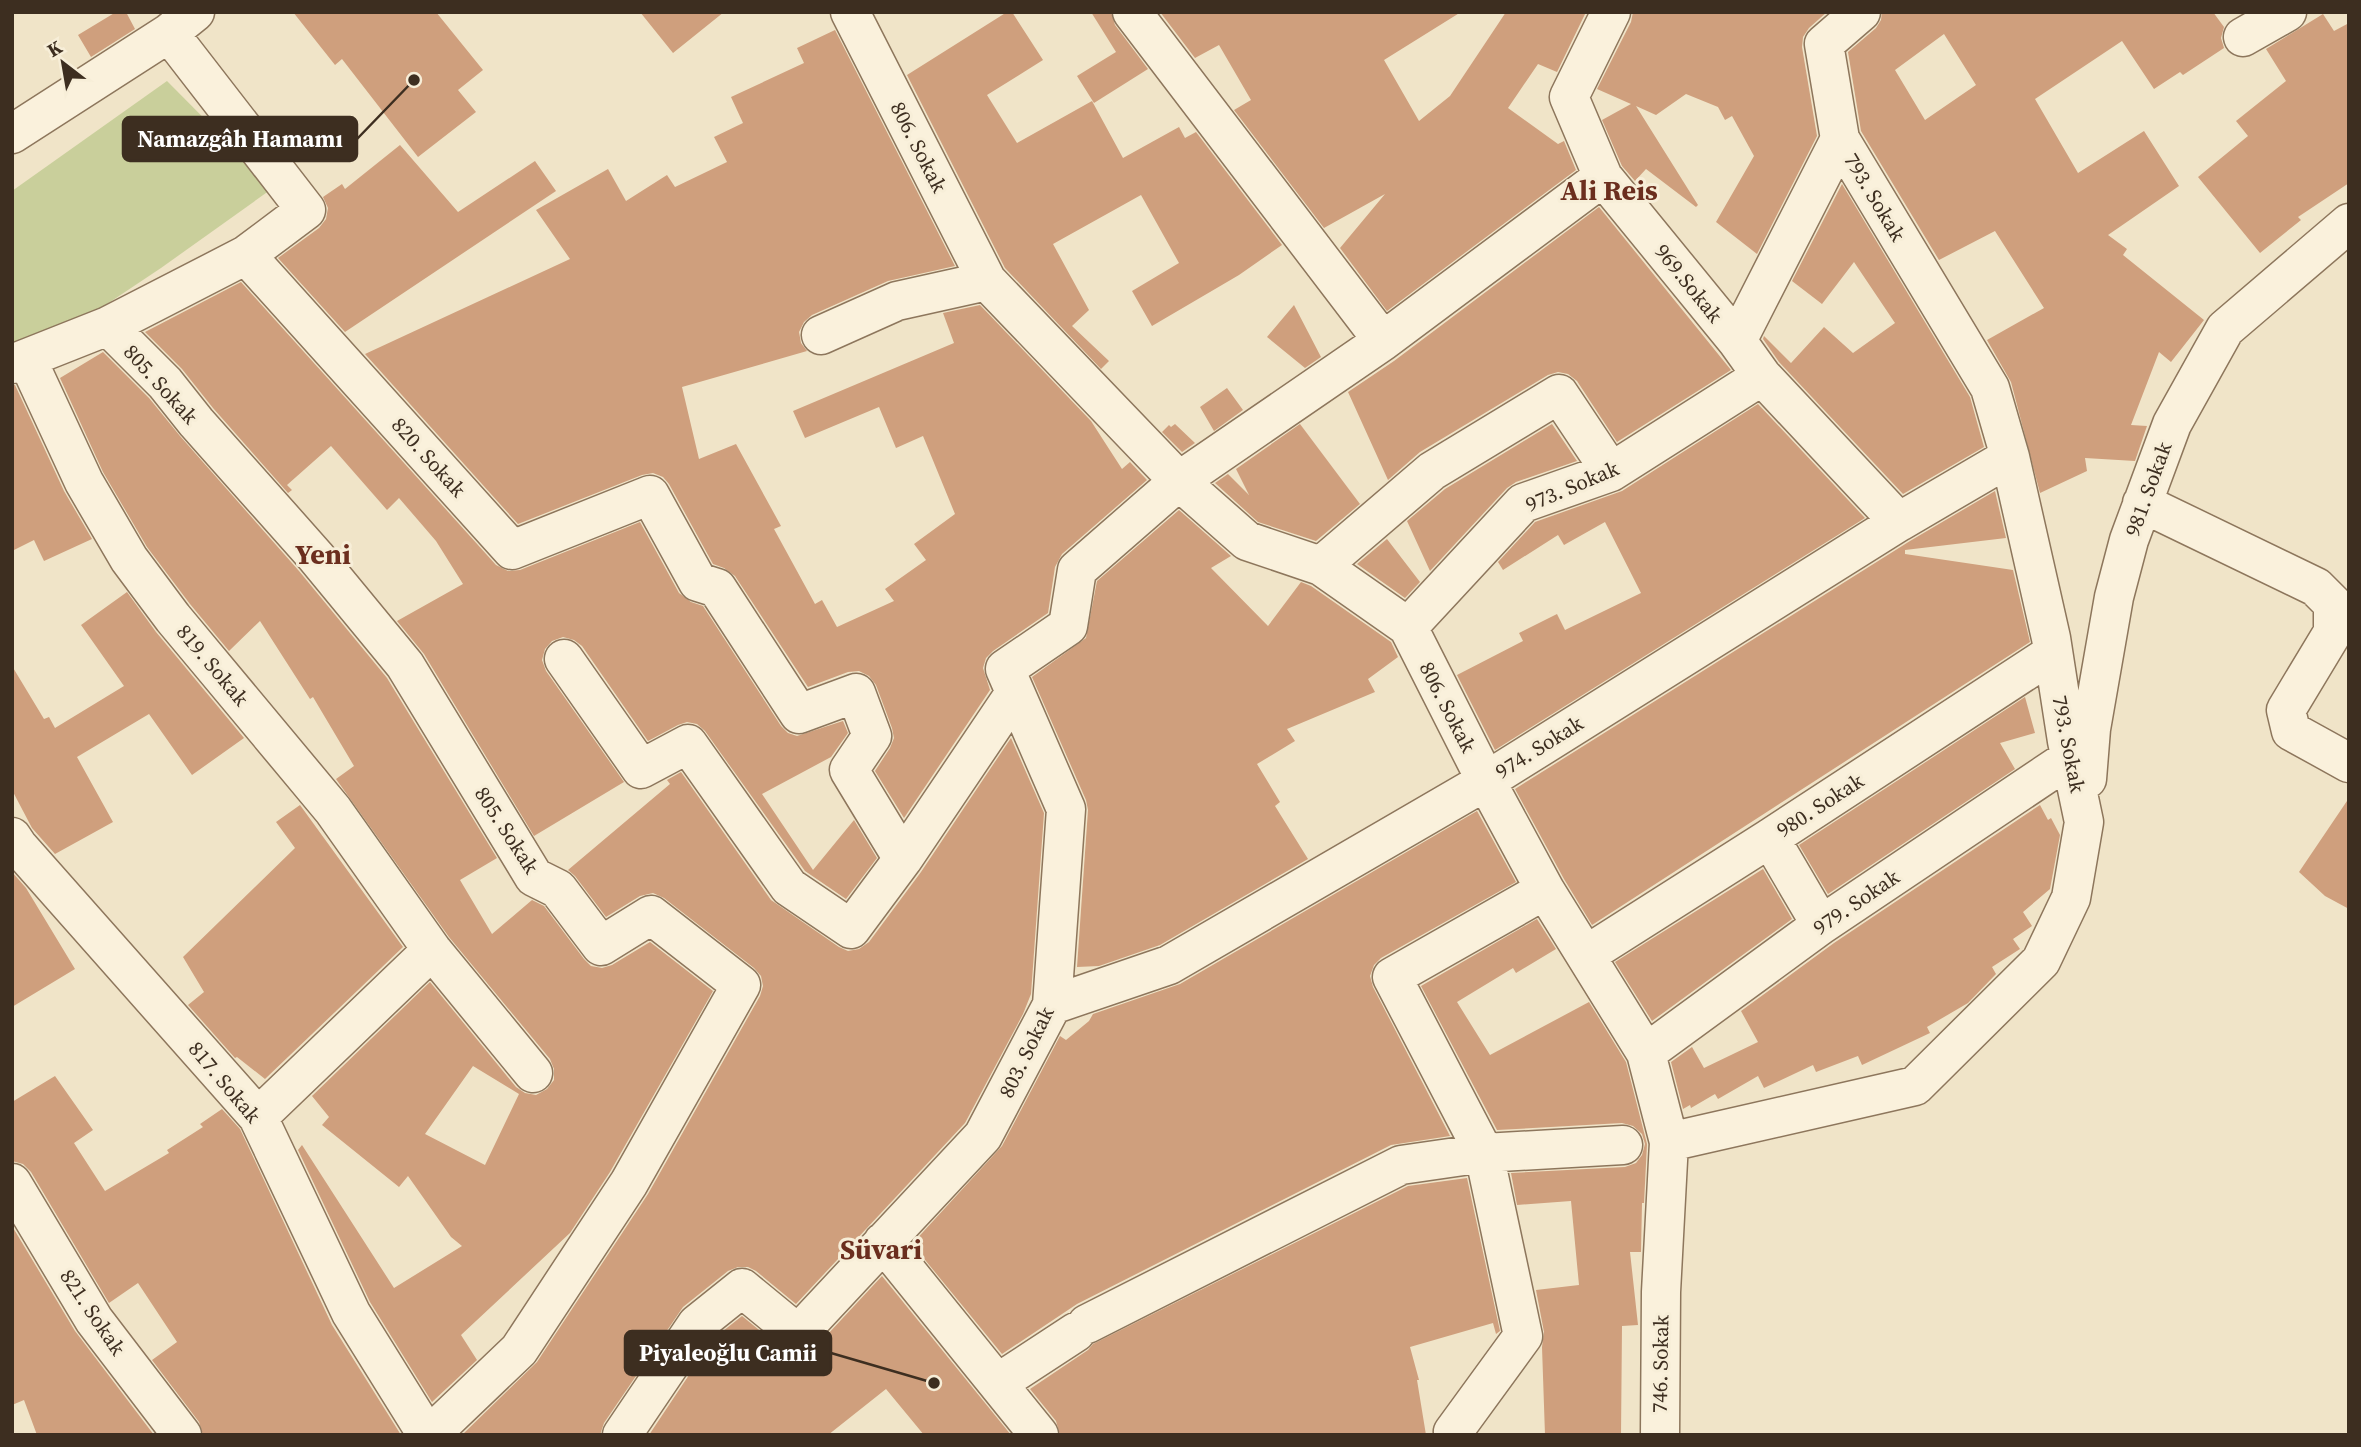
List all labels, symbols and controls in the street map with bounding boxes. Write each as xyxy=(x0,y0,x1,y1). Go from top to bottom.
north arrow xyxy=(28,28,98,98)
text: K xyxy=(42,33,67,63)
street label: 806. Sokak xyxy=(884,97,954,198)
callout: Namazgâh Hamamı xyxy=(123,117,357,161)
text: Namazgâh Hamamı xyxy=(137,123,343,155)
street label: 793. Sokak xyxy=(1837,147,1913,247)
district label: Ali Reis xyxy=(1560,171,1658,209)
street label: 969.Sokak xyxy=(1648,238,1730,329)
street label: 805. Sokak xyxy=(117,338,205,431)
street label: 820. Sokak xyxy=(385,411,473,504)
street label: 981. Sokak xyxy=(2118,437,2179,540)
street label: 973. Sokak xyxy=(1521,453,1623,519)
district label: Yeni xyxy=(295,535,351,573)
street label: 819. Sokak xyxy=(170,618,256,712)
street label: 806. Sokak xyxy=(1413,657,1483,758)
street label: 793. Sokak xyxy=(2045,693,2093,796)
street label: 974. Sokak xyxy=(1490,708,1589,785)
street label: 980. Sokak xyxy=(1771,766,1870,844)
street label: 805. Sokak xyxy=(468,781,546,880)
street label: 979. Sokak xyxy=(1807,862,1905,942)
street label: 803. Sokak xyxy=(991,1001,1061,1103)
street label: 817. Sokak xyxy=(182,1035,268,1129)
district label: Süvari xyxy=(840,1230,922,1268)
street label: 821. Sokak xyxy=(53,1263,133,1361)
street label: 746. Sokak xyxy=(1645,1314,1675,1413)
callout: Piyaleoğlu Camii xyxy=(625,1331,831,1375)
text: Piyaleoğlu Camii xyxy=(639,1337,817,1369)

